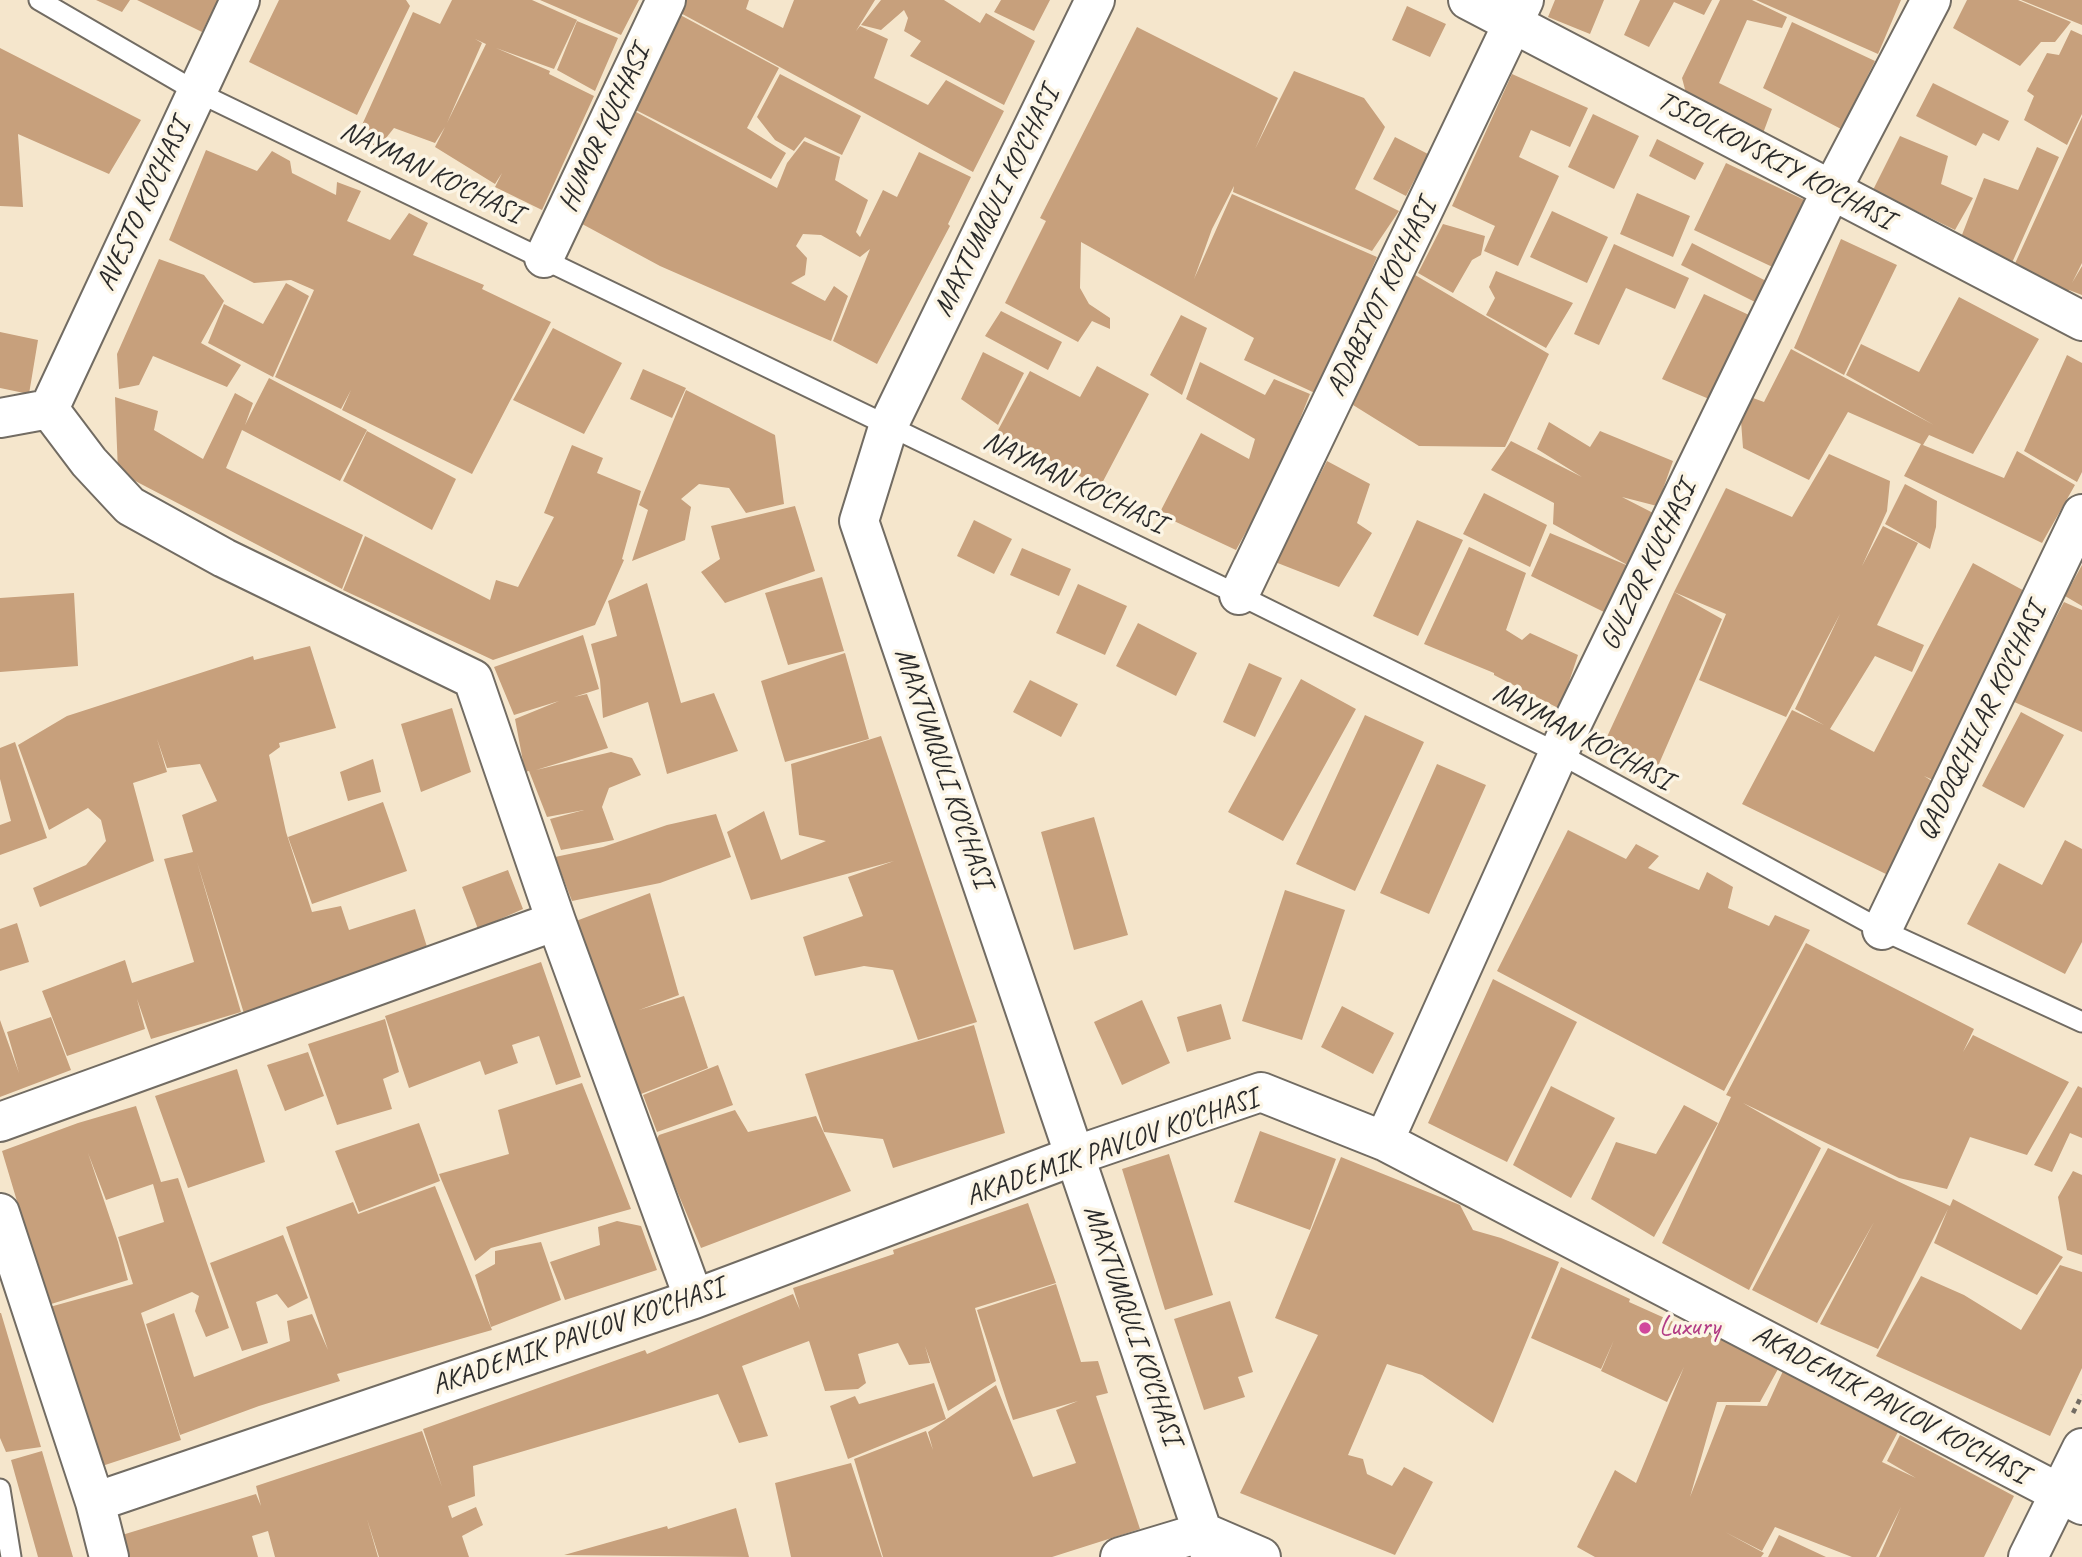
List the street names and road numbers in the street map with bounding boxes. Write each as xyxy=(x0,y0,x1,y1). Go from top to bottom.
street label: HUMOR KUCHASI xyxy=(552,41,658,217)
street label: MAXTUMQULI KO'CHASI xyxy=(927,82,1067,322)
street label: TSIOLKOVSKIY KO'CHASI xyxy=(1651,85,1899,237)
street label: AVESTO KO'CHASI xyxy=(90,114,198,296)
street label: NAYMAN KO'CHASI xyxy=(335,114,527,232)
street label: ADABIYOT KO'CHASI xyxy=(1320,194,1444,402)
street label: NAYMAN KO'CHASI xyxy=(978,424,1170,542)
street label: GULZOR KUCHASI xyxy=(1594,476,1704,656)
street label: QADOQCHILAR KO'CHASI xyxy=(1910,598,2054,846)
street label: MAXTUMQULI KO'CHASI xyxy=(886,644,1000,892)
street label: NAYMAN KO'CHASI xyxy=(1487,676,1677,798)
street label: AKADEMIK PAVLOV KO'CHASI xyxy=(962,1082,1262,1214)
street label: MAXTUMQULI KO'CHASI xyxy=(1075,1201,1189,1449)
street label: AKADEMIK PAVLOV KO'CHASI xyxy=(428,1271,728,1403)
street label: AKADEMIK PAVLOV KO'CHASI xyxy=(1747,1318,2033,1492)

